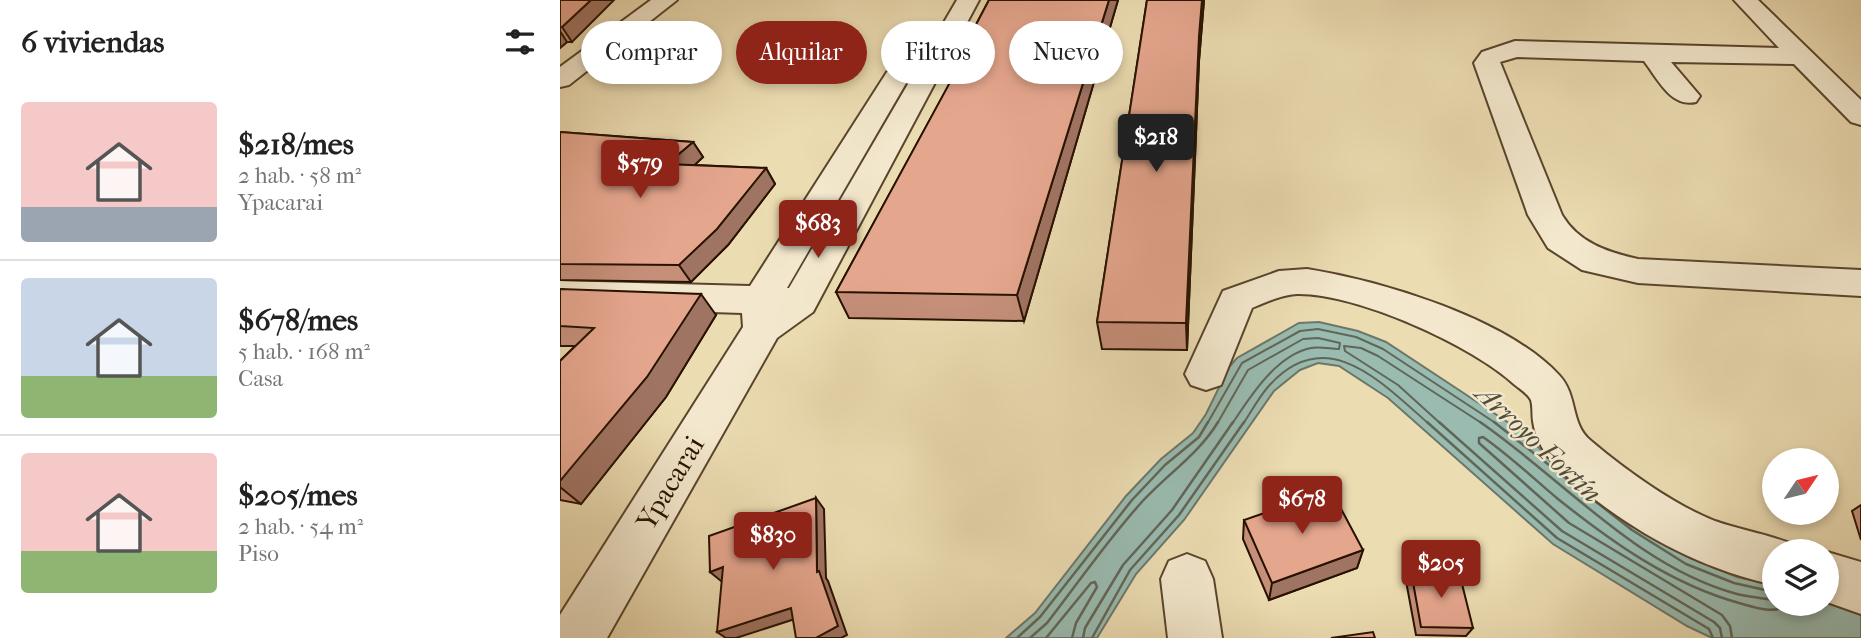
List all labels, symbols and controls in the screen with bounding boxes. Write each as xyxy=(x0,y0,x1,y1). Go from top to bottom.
chip: Comprar xyxy=(581,21,722,84)
chip: Alquilar xyxy=(736,21,867,84)
chip: Filtros xyxy=(881,21,995,84)
chip: Nuevo xyxy=(1009,21,1123,84)
icon: filters xyxy=(501,23,539,61)
text: 6 viviendas xyxy=(21,25,164,60)
pin: $218 xyxy=(1115,114,1197,174)
text: $218 xyxy=(1134,123,1178,150)
text: $218/mes xyxy=(238,127,354,162)
icon: home xyxy=(77,130,161,214)
pin: $579 xyxy=(599,140,681,200)
text: $579 xyxy=(617,149,663,176)
text: 2 hab. · 58 m² xyxy=(238,162,361,189)
text: Ypacarai xyxy=(238,189,323,216)
pin: $683 xyxy=(777,201,859,260)
text: $683 xyxy=(795,209,841,236)
text: $678/mes xyxy=(238,303,358,338)
icon: home xyxy=(77,306,161,390)
text: 5 hab. · 168 m² xyxy=(238,338,370,365)
text: Casa xyxy=(238,365,283,392)
water label: Arroyo Fortín xyxy=(1467,375,1608,509)
street label: Ypacarai xyxy=(629,430,711,537)
north arrow xyxy=(1762,448,1839,525)
map controls xyxy=(1762,448,1839,616)
pin: $678 xyxy=(1261,476,1343,536)
text: $205/mes xyxy=(238,478,358,513)
icon: home xyxy=(77,481,161,565)
text: $678 xyxy=(1278,485,1326,512)
pin: $830 xyxy=(732,512,814,572)
text: 2 hab. · 54 m² xyxy=(238,513,363,540)
text: $830 xyxy=(750,521,796,548)
button: layers xyxy=(1762,539,1839,616)
text: Piso xyxy=(238,540,279,567)
pin: $205 xyxy=(1400,540,1482,600)
text: $205 xyxy=(1417,549,1465,576)

